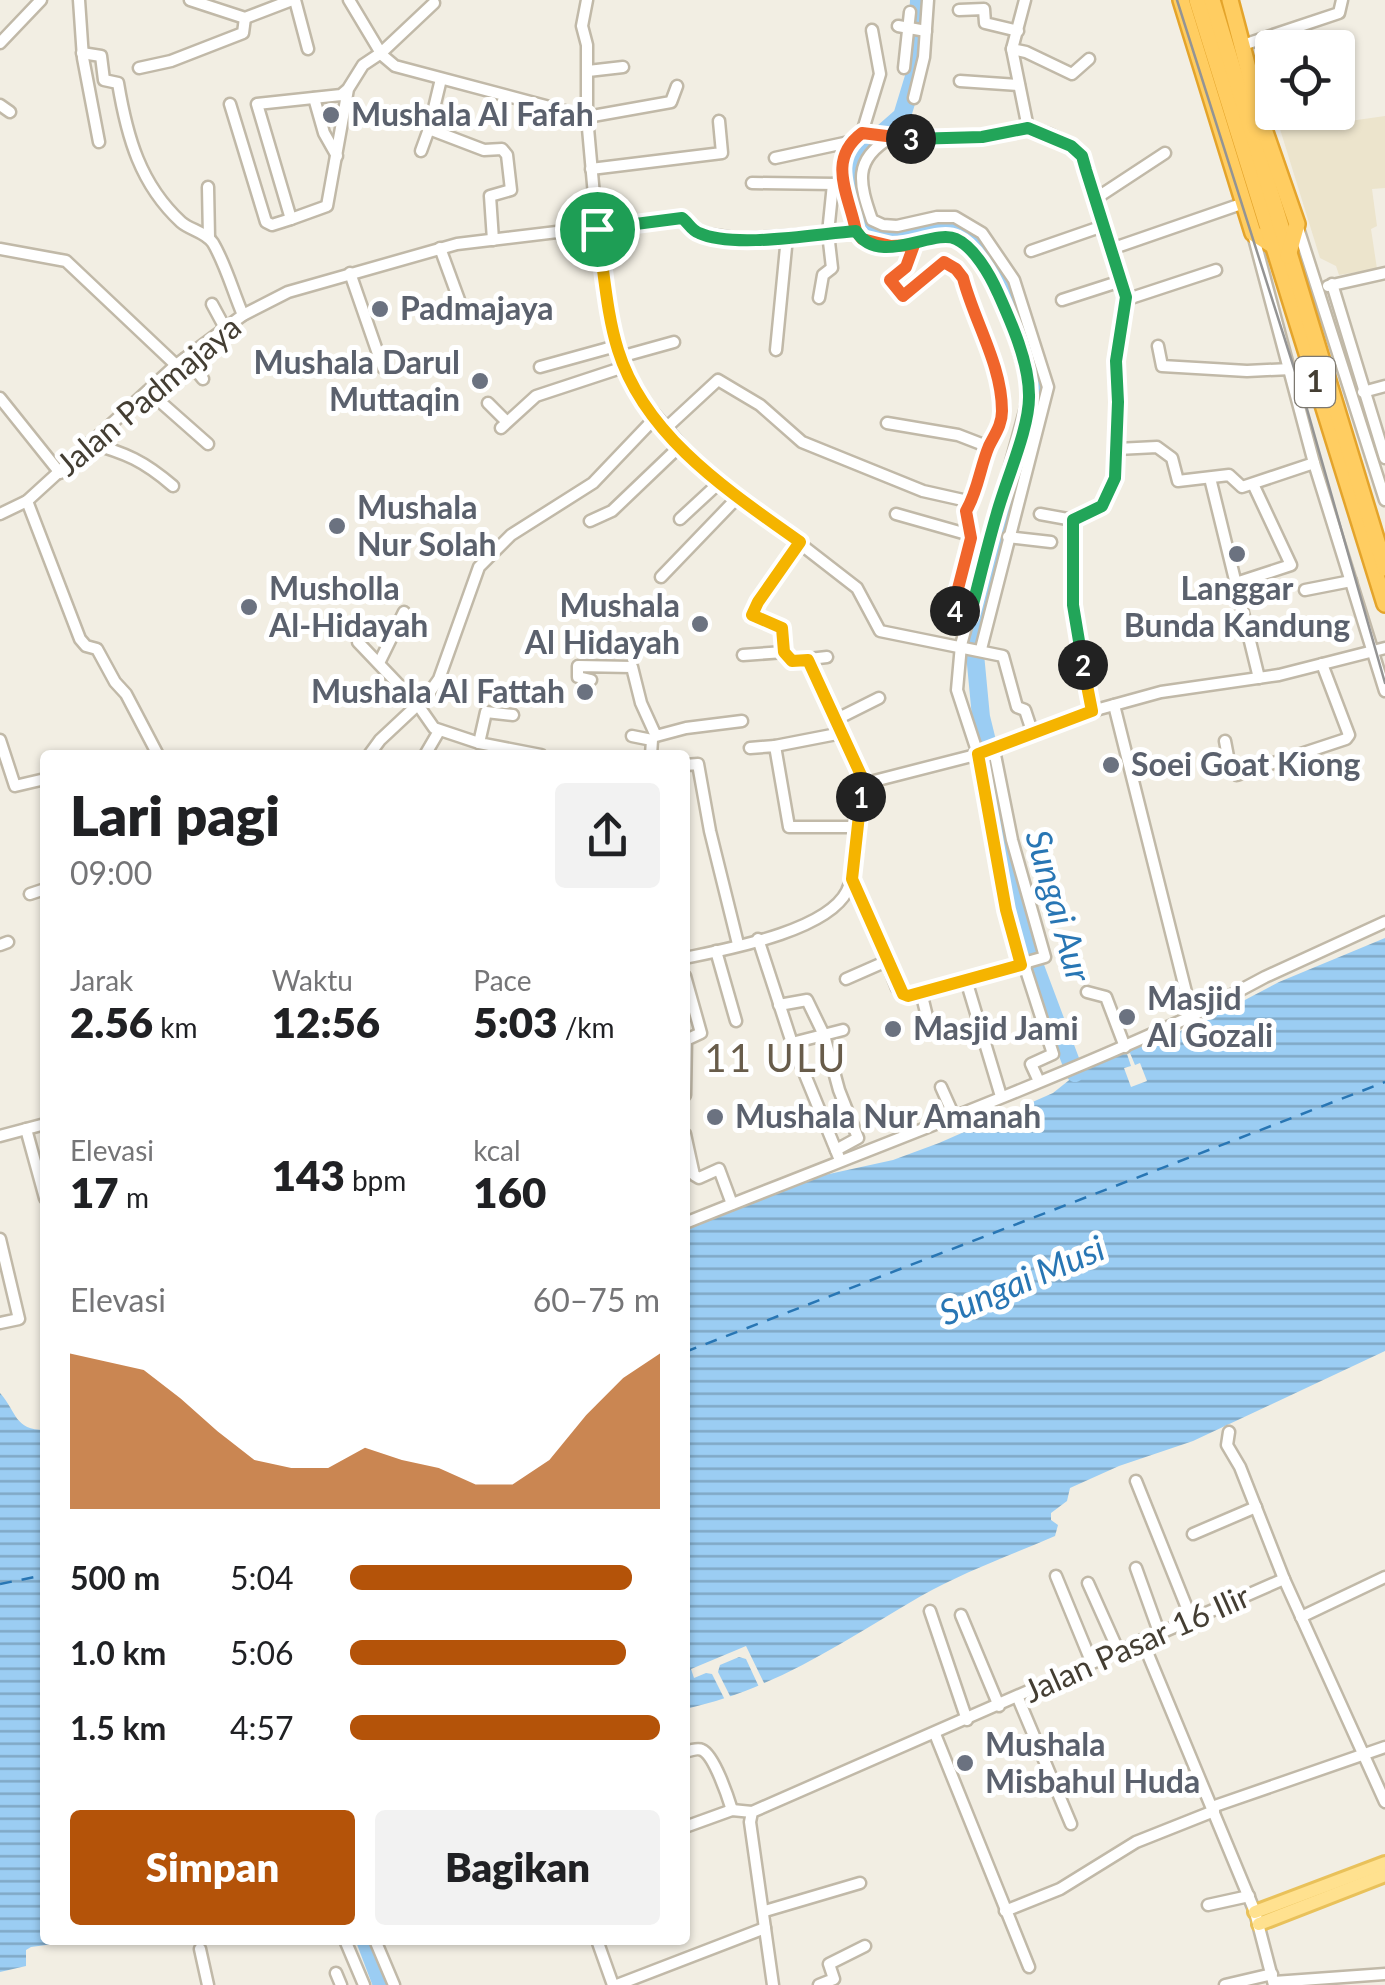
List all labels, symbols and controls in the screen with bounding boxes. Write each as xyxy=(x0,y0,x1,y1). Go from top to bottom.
map controls xyxy=(1255,30,1355,130)
button: locate xyxy=(1255,30,1355,130)
place label: Mushala Al Fafah xyxy=(351,94,594,133)
marker: Mushala Al Fafah xyxy=(320,104,342,126)
pin: 3 xyxy=(886,114,936,164)
text: 3 xyxy=(903,122,919,156)
pin xyxy=(555,187,640,272)
icon: arrive xyxy=(570,202,625,257)
place label: Padmajaya xyxy=(400,288,553,327)
marker: Padmajaya xyxy=(369,298,391,320)
street label: Jalan Padmajaya xyxy=(48,307,248,483)
place label: Mushala Darul Muttaqin xyxy=(254,342,460,418)
road number: 1 xyxy=(1295,357,1335,407)
marker: Mushala Darul Muttaqin xyxy=(469,370,491,392)
place label: Mushala Nur Solah xyxy=(357,487,497,563)
marker: Mushala Nur Solah xyxy=(326,515,348,537)
marker: Langgar Bunda Kandung xyxy=(1226,543,1248,565)
place label: Musholla Al-Hidayah xyxy=(268,568,428,644)
place label: Langgar Bunda Kandung xyxy=(1124,568,1350,644)
place label: Mushala Al Hidayah xyxy=(524,585,680,661)
pin: 4 xyxy=(930,586,980,636)
text: 4 xyxy=(947,594,963,628)
marker: Musholla Al-Hidayah xyxy=(238,596,260,618)
marker: Mushala Al Hidayah xyxy=(689,613,711,635)
pin: 2 xyxy=(1058,640,1108,690)
text: 2 xyxy=(1075,648,1091,682)
place label: Mushala Al Fattah xyxy=(311,671,565,710)
marker: Mushala Al Fattah xyxy=(574,681,596,703)
place label: Soei Goat Kiong xyxy=(1131,744,1360,783)
marker: Soei Goat Kiong xyxy=(1100,754,1122,776)
pin: 1 xyxy=(836,772,886,822)
text: 1 xyxy=(853,780,869,814)
text: Lari pagi xyxy=(70,782,280,848)
button: share xyxy=(555,783,660,888)
water label: Sungai Aur xyxy=(1018,825,1102,987)
text: 09:00 xyxy=(70,853,152,892)
text: Jarak xyxy=(70,963,133,997)
text: Waktu xyxy=(272,963,353,997)
text: Pace xyxy=(473,963,532,997)
place label: Masjid Al Gozali xyxy=(1146,978,1273,1054)
text: 2.56 xyxy=(70,997,153,1047)
text: 12:56 xyxy=(272,997,380,1047)
text: 5:03 xyxy=(473,997,558,1047)
marker: Masjid Al Gozali xyxy=(1116,1006,1138,1028)
place label: Masjid Jami xyxy=(913,1008,1079,1047)
text: km xyxy=(153,1010,198,1044)
text: /km xyxy=(558,1010,615,1044)
marker: Masjid Jami xyxy=(882,1018,904,1040)
district label: 11 ULU xyxy=(704,1034,848,1080)
place label: Mushala Nur Amanah xyxy=(735,1096,1041,1135)
marker: Mushala Nur Amanah xyxy=(704,1106,726,1128)
text: Elevasi xyxy=(70,1133,154,1167)
text: kcal xyxy=(473,1133,521,1167)
text: 143 xyxy=(272,1150,345,1200)
text: bpm xyxy=(345,1163,406,1197)
text: 17 xyxy=(70,1167,119,1217)
text: 160 xyxy=(473,1167,546,1217)
text: m xyxy=(119,1180,149,1214)
water label: Sungai Musi xyxy=(932,1226,1110,1333)
text: Elevasi xyxy=(70,1280,166,1319)
text: 60–75 m xyxy=(533,1280,660,1319)
text: 500 m xyxy=(70,1558,160,1597)
text: 5:04 xyxy=(230,1558,294,1597)
street label: Jalan Pasar 16 Ilir xyxy=(1018,1575,1256,1710)
text: 1.0 km xyxy=(70,1633,166,1672)
text: 5:06 xyxy=(230,1633,294,1672)
text: 1.5 km xyxy=(70,1708,166,1747)
text: 4:57 xyxy=(230,1708,294,1747)
place label: Mushala Misbahul Huda xyxy=(985,1724,1200,1800)
marker: Mushala Misbahul Huda xyxy=(954,1752,976,1774)
button: Simpan xyxy=(70,1810,355,1925)
button: Bagikan xyxy=(375,1810,660,1925)

